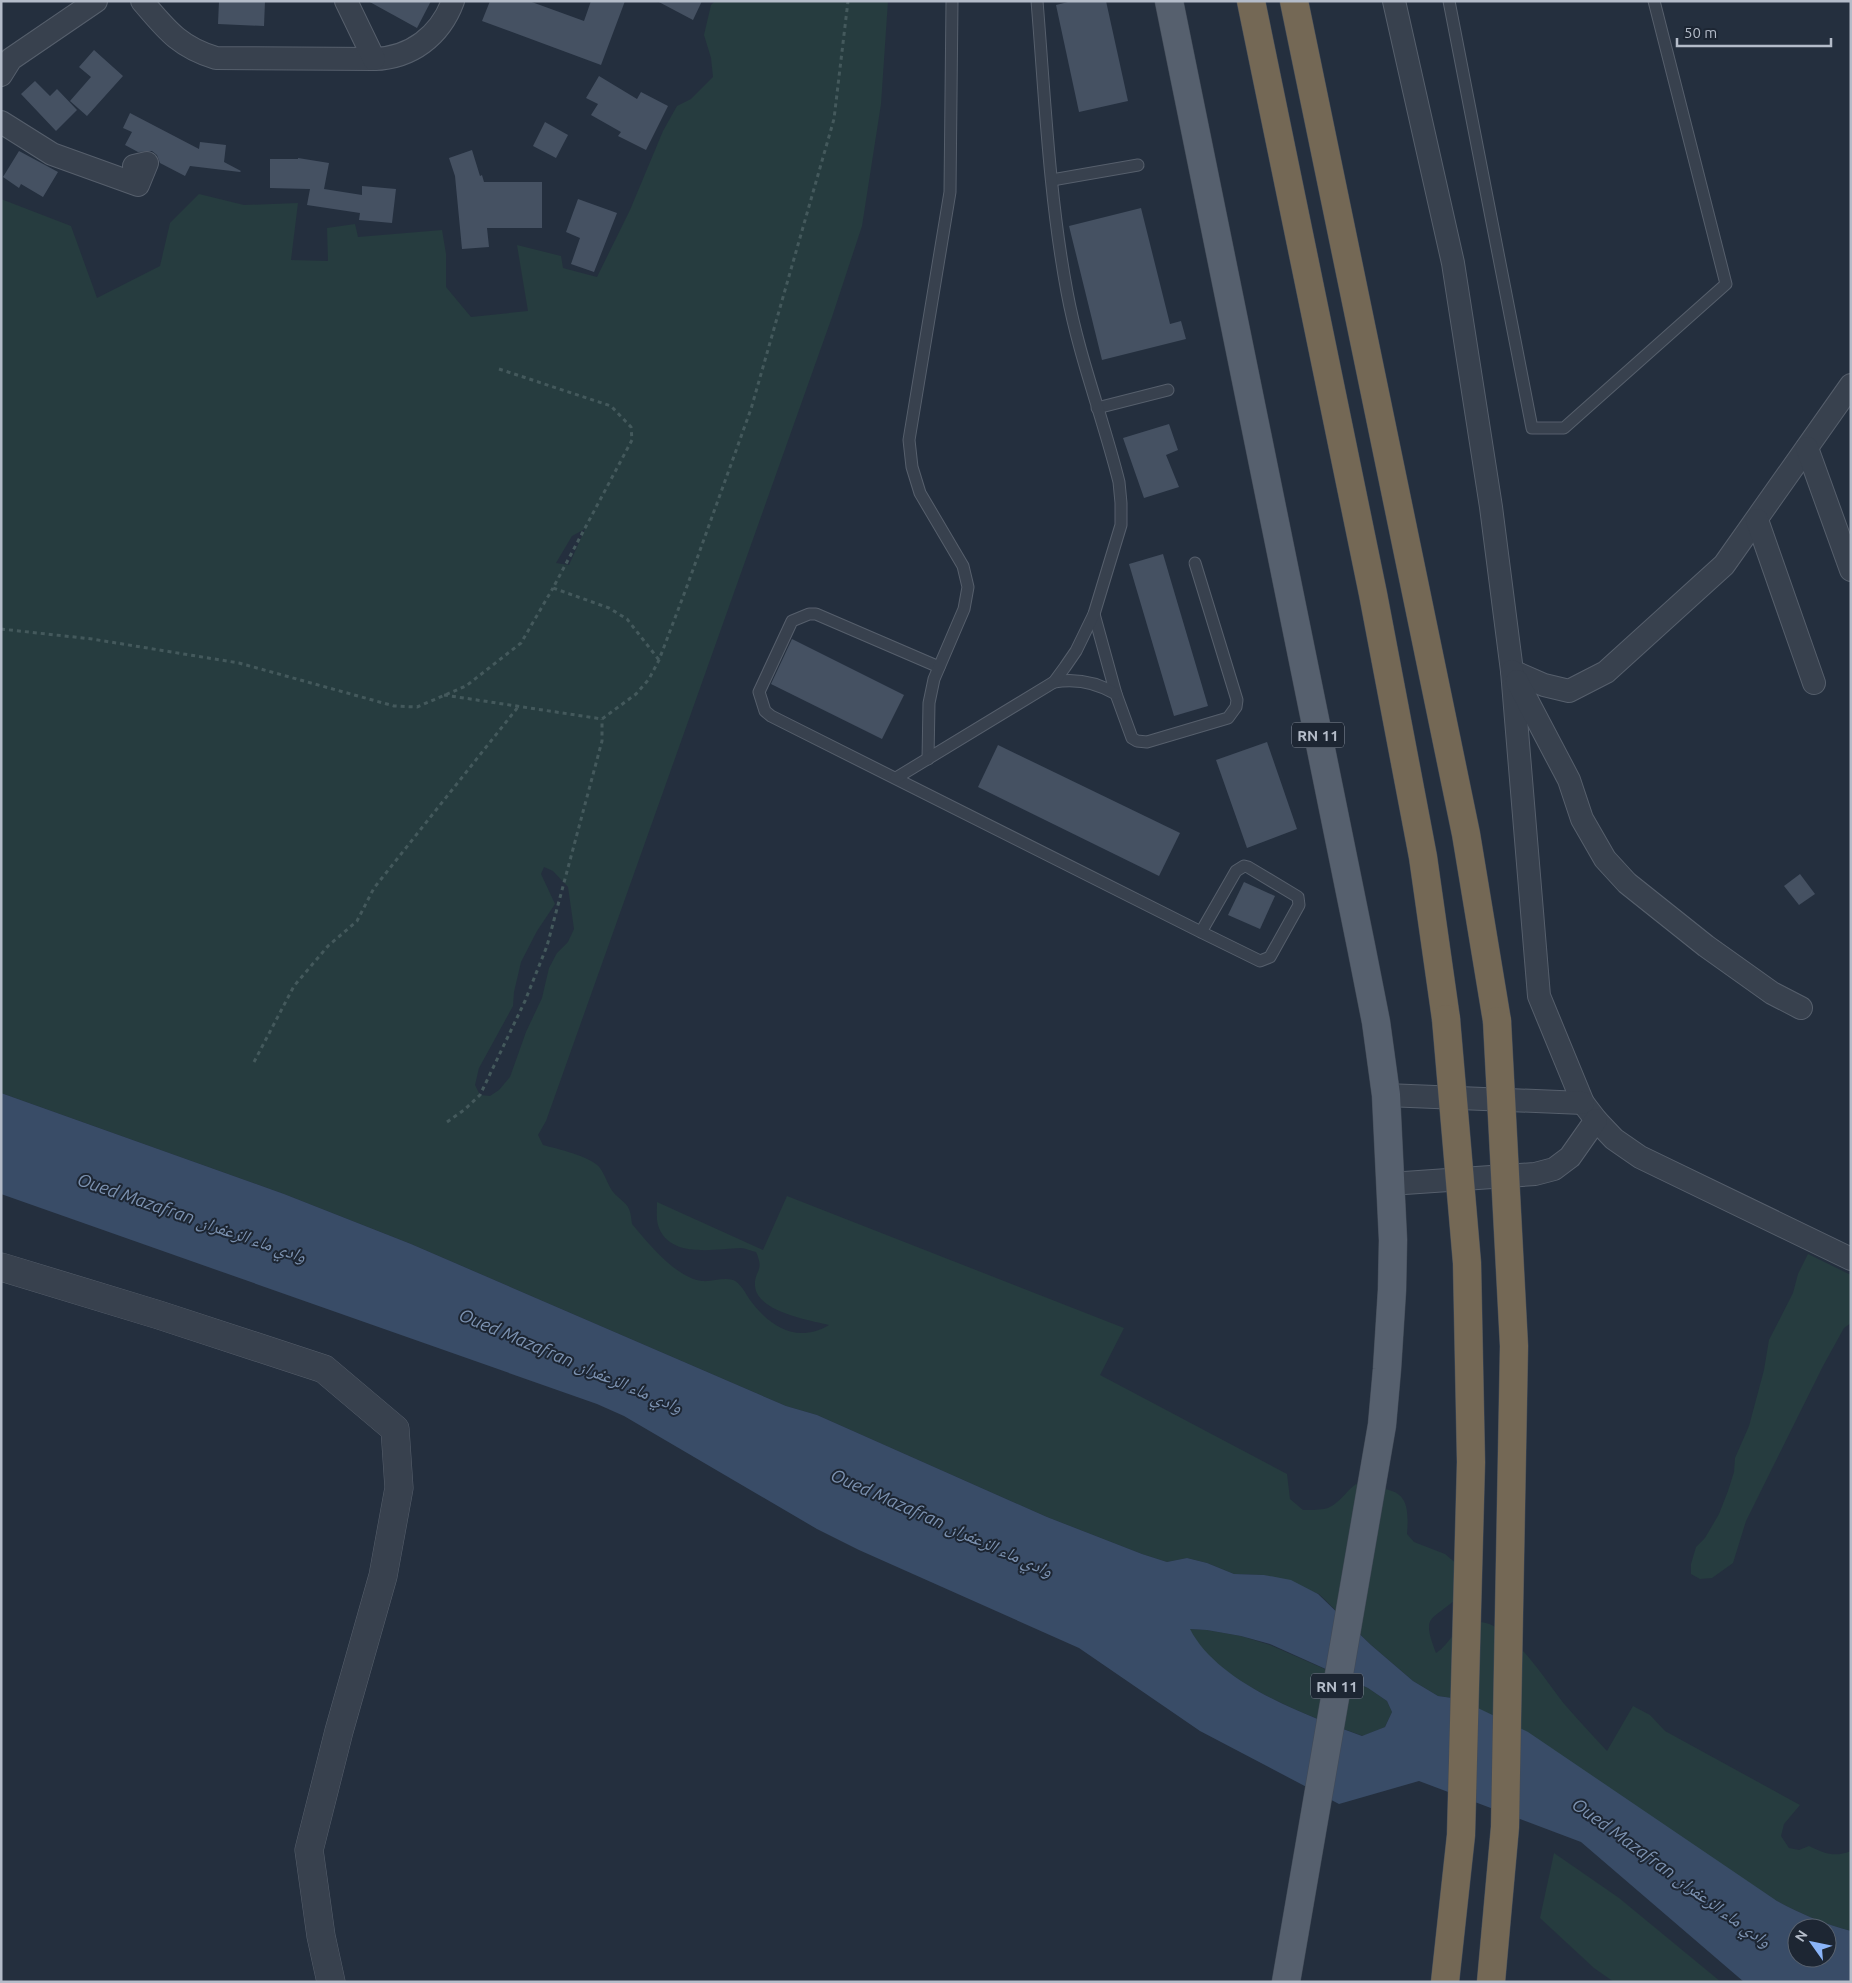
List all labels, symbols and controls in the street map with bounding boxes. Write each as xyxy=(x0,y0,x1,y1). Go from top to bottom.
scale bar xyxy=(1677,15,1831,47)
text: 50 m xyxy=(1684,24,1717,41)
road number: RN 11 xyxy=(1292,722,1344,748)
water label: Oued Mazafran وادي ماء الزعفران xyxy=(73,1168,310,1271)
water label: Oued Mazafran وادي ماء الزعفران xyxy=(454,1304,686,1422)
water label: Oued Mazafran وادي ماء الزعفران xyxy=(826,1464,1057,1585)
road number: RN 11 xyxy=(1311,1674,1363,1698)
water label: Oued Mazafran وادي ماء الزعفران xyxy=(1565,1793,1776,1956)
north arrow xyxy=(1787,1918,1837,1968)
text: N xyxy=(1792,1927,1811,1945)

